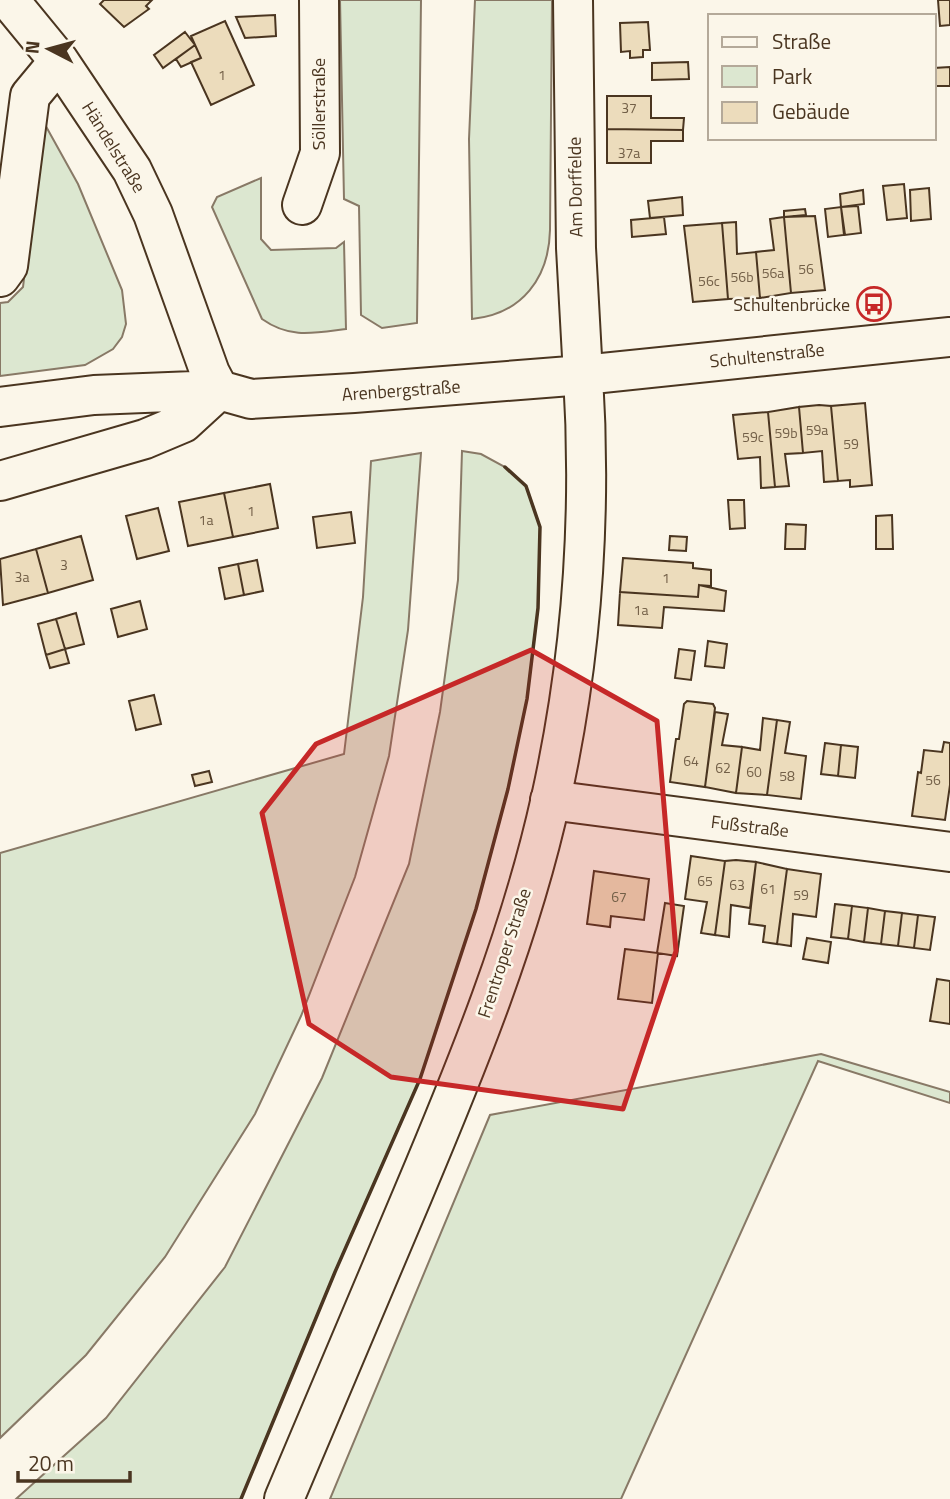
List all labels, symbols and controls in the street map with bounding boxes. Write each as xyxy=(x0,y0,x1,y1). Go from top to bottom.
north arrow xyxy=(14,14,84,84)
legend xyxy=(708,14,936,140)
text: Straße xyxy=(772,25,831,57)
text: N xyxy=(16,39,47,55)
street label: Söllerstraße xyxy=(305,58,332,150)
text: Park xyxy=(772,60,812,92)
house number: 1 xyxy=(218,64,226,85)
text: Gebäude xyxy=(772,95,850,127)
street label: Händelstraße xyxy=(75,96,153,198)
house number: 37 xyxy=(621,97,637,118)
street label: Am Dorffelde xyxy=(561,136,589,238)
house number: 37a xyxy=(618,142,640,163)
house number: 56 xyxy=(798,258,814,279)
house number: 56a xyxy=(762,262,784,283)
house number: 56b xyxy=(730,266,754,287)
house number: 56c xyxy=(698,270,720,291)
bus stop icon: Schultenbrücke xyxy=(855,285,893,323)
place label: Schultenbrücke xyxy=(733,291,850,318)
street label: Schultenstraße xyxy=(708,336,826,374)
street label: Arenbergstraße xyxy=(341,372,461,408)
house number: 59a xyxy=(806,419,828,440)
house number: 59b xyxy=(774,422,798,443)
house number: 59c xyxy=(742,426,764,447)
house number: 59 xyxy=(843,433,859,454)
house number: 1 xyxy=(247,500,255,521)
house number: 1a xyxy=(199,509,213,530)
house number: 3 xyxy=(60,554,68,575)
house number: 3a xyxy=(15,566,29,587)
house number: 1 xyxy=(662,567,670,588)
house number: 1a xyxy=(634,599,648,620)
house number: 64 xyxy=(683,750,699,771)
house number: 62 xyxy=(715,757,731,778)
house number: 60 xyxy=(746,761,762,782)
house number: 58 xyxy=(779,765,795,786)
house number: 56 xyxy=(925,769,941,790)
street label: Fußstraße xyxy=(709,808,791,844)
house number: 65 xyxy=(697,870,713,891)
house number: 63 xyxy=(729,874,745,895)
house number: 61 xyxy=(760,878,776,899)
house number: 59 xyxy=(793,884,809,905)
street label: Frentroper Straße xyxy=(470,885,538,1021)
house number: 67 xyxy=(611,886,627,907)
scale bar xyxy=(18,1440,130,1484)
text: 20 m xyxy=(28,1447,74,1479)

